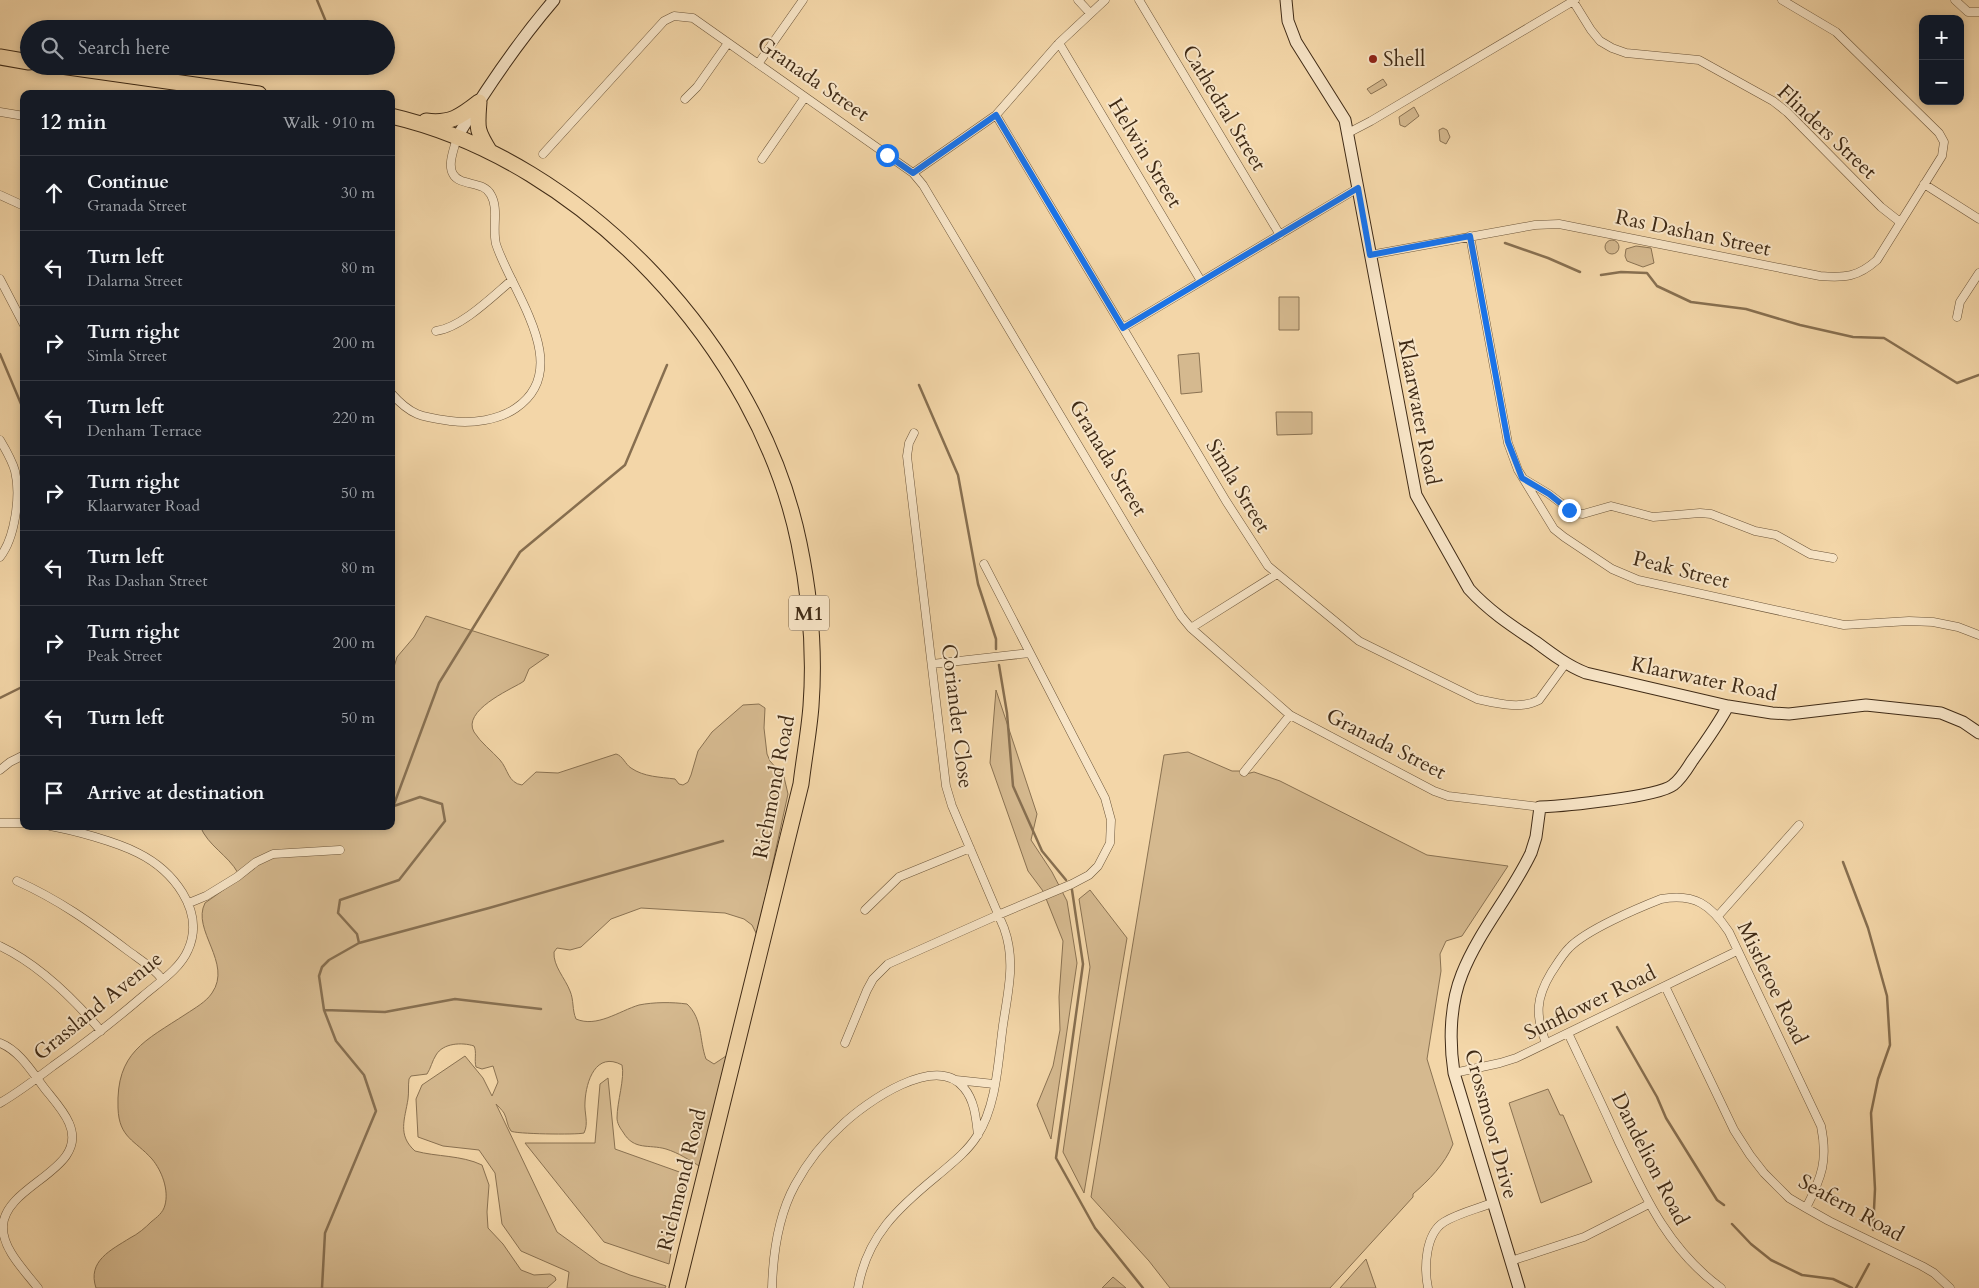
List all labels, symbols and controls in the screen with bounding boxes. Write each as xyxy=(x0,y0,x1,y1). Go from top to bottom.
map controls xyxy=(1919,15,1964,105)
button: + xyxy=(1919,15,1964,60)
search box xyxy=(20,20,395,75)
street label: Granada Street xyxy=(751,30,875,129)
icon: search xyxy=(38,34,66,62)
text: Search here xyxy=(78,35,170,61)
street label: Cathedral Street xyxy=(1175,40,1273,177)
place label: Shell xyxy=(1383,45,1425,74)
marker: Shell xyxy=(1367,53,1379,65)
button: − xyxy=(1919,60,1964,105)
street label: Flinders Street xyxy=(1771,78,1883,186)
street label: Helwin Street xyxy=(1101,93,1189,214)
text: 12 min xyxy=(40,108,107,137)
text: Walk · 910 m xyxy=(283,112,375,134)
route start xyxy=(876,144,899,167)
text: Continue xyxy=(87,169,169,195)
icon: ahead xyxy=(40,179,68,207)
text: 30 m xyxy=(341,182,375,204)
text: Granada Street xyxy=(87,195,187,217)
street label: Ras Dashan Street xyxy=(1613,202,1774,264)
text: Turn left xyxy=(87,244,164,270)
icon: left xyxy=(40,254,68,282)
text: 80 m xyxy=(341,257,375,279)
text: Dalarna Street xyxy=(87,270,183,292)
text: Turn right xyxy=(87,319,179,345)
icon: right xyxy=(40,329,68,357)
text: 200 m xyxy=(333,332,375,354)
street label: Klaarwater Road xyxy=(1391,336,1447,488)
text: Simla Street xyxy=(87,345,167,367)
text: Turn left xyxy=(87,394,164,420)
street label: Granada Street xyxy=(1062,394,1154,522)
icon: left xyxy=(40,404,68,432)
text: 220 m xyxy=(333,407,375,429)
text: Denham Terrace xyxy=(87,420,202,442)
street label: Simla Street xyxy=(1199,434,1278,539)
text: Turn right xyxy=(87,469,179,495)
icon: right xyxy=(40,479,68,507)
text: 50 m xyxy=(341,482,375,504)
text: Klaarwater Road xyxy=(87,495,200,517)
route end xyxy=(1558,499,1581,522)
text: Turn left xyxy=(87,544,164,570)
street label: Peak Street xyxy=(1630,544,1733,596)
icon: left xyxy=(40,554,68,582)
text: 80 m xyxy=(341,557,375,579)
text: Ras Dashan Street xyxy=(87,570,208,592)
road number: M1 xyxy=(789,596,829,630)
text: Turn right xyxy=(87,619,179,645)
icon: right xyxy=(40,629,68,657)
text: 200 m xyxy=(333,632,375,654)
street label: Coriander Close xyxy=(934,642,980,790)
text: Peak Street xyxy=(87,645,162,667)
street label: Klaarwater Road xyxy=(1628,649,1780,709)
street label: Granada Street xyxy=(1321,701,1451,787)
icon: left xyxy=(40,704,68,732)
text: Turn left xyxy=(87,705,164,731)
text: 50 m xyxy=(341,707,375,729)
street label: Richmond Road xyxy=(746,713,802,861)
icon: arrive xyxy=(40,779,68,807)
text: Arrive at destination xyxy=(87,780,264,806)
street label: Mistletoe Road xyxy=(1730,917,1814,1049)
street label: Grassland Avenue xyxy=(27,945,169,1067)
street label: Sunflower Road xyxy=(1519,959,1661,1047)
street label: Crossmoor Drive xyxy=(1457,1046,1525,1202)
street label: Dandelion Road xyxy=(1604,1088,1696,1230)
street label: Richmond Road xyxy=(650,1106,714,1254)
street label: Seafern Road xyxy=(1793,1167,1909,1249)

